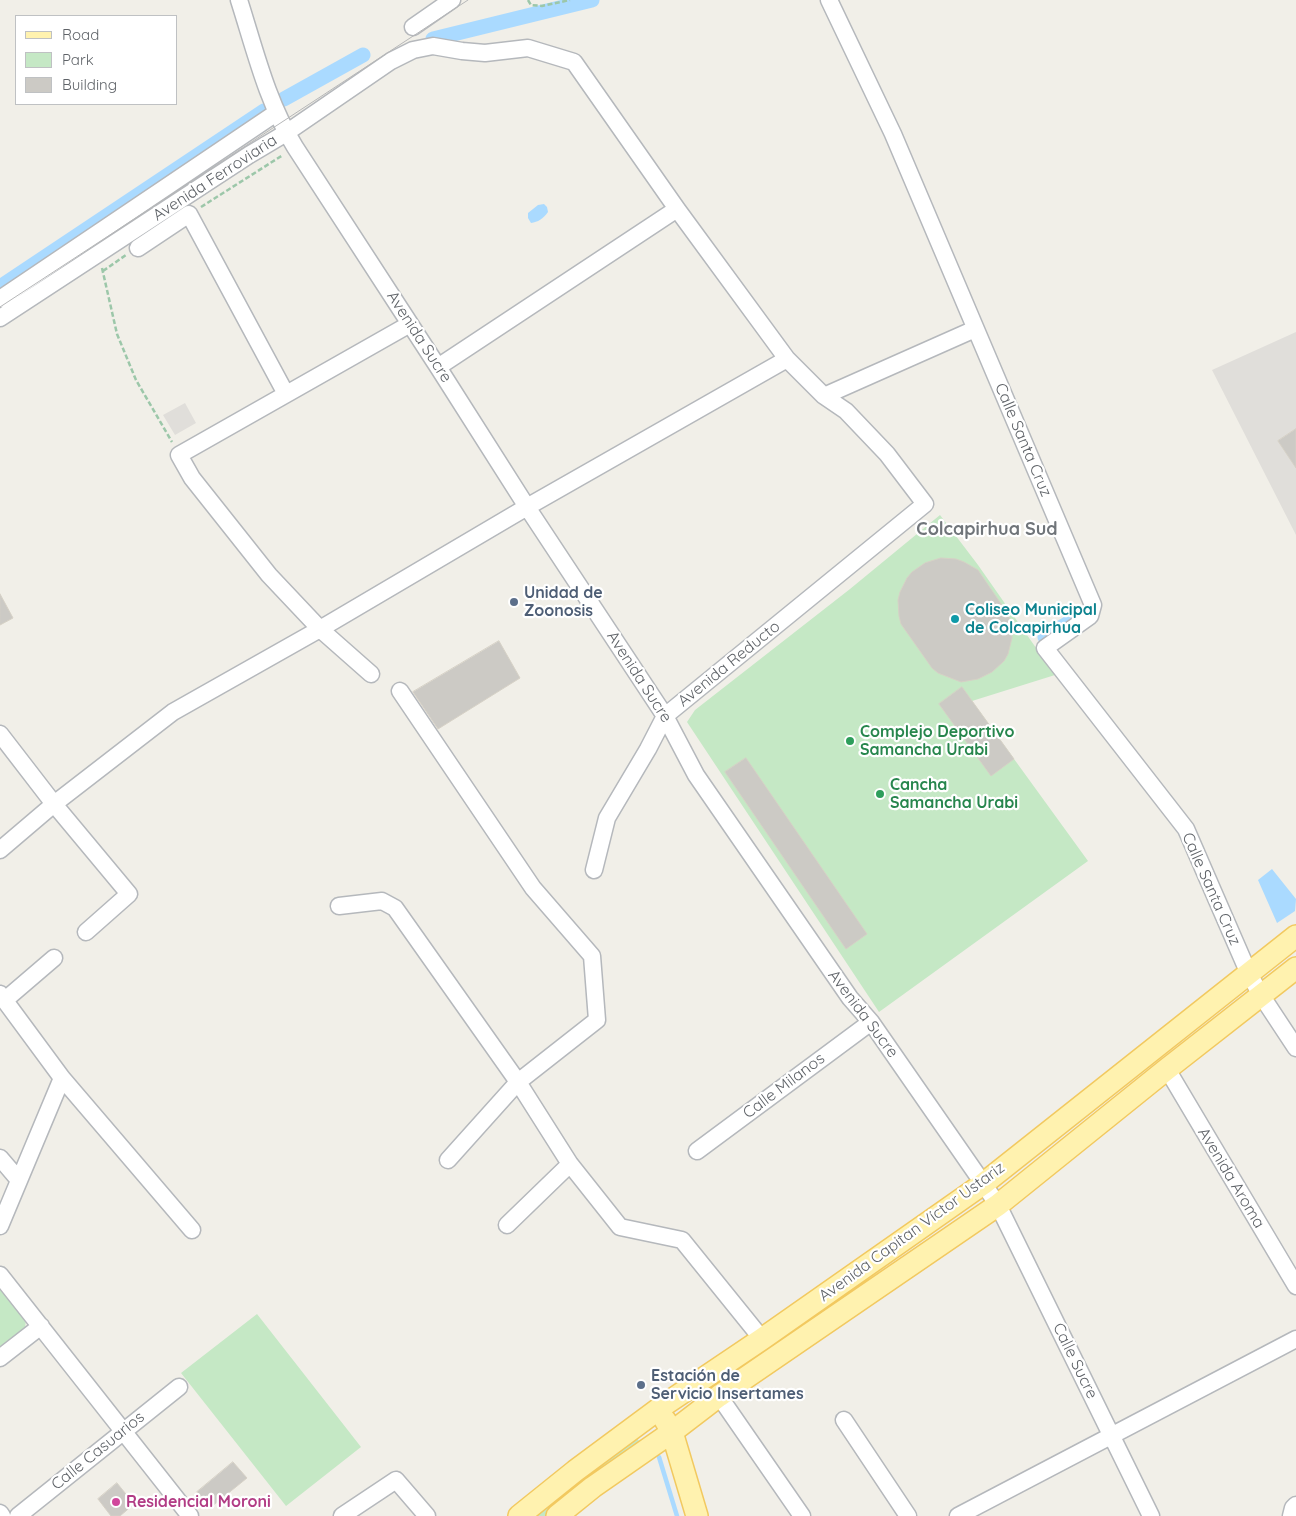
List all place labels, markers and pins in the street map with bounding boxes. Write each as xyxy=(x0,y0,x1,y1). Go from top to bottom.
place label: Unidad de Zoonosis xyxy=(524,583,603,621)
marker: Unidad de Zoonosis xyxy=(508,596,520,608)
place label: Coliseo Municipal de Colcapirhua xyxy=(965,600,1097,638)
marker: Coliseo Municipal de Colcapirhua xyxy=(949,613,961,625)
place label: Complejo Deportivo Samancha Urabi xyxy=(860,722,1014,760)
marker: Complejo Deportivo Samancha Urabi xyxy=(844,735,856,747)
place label: Cancha Samancha Urabi xyxy=(890,775,1018,813)
marker: Cancha Samancha Urabi xyxy=(874,788,886,800)
place label: Estación de Servicio Insertames xyxy=(651,1366,804,1404)
marker: Estación de Servicio Insertames xyxy=(635,1379,647,1391)
place label: Residencial Moroni xyxy=(126,1492,271,1512)
marker: Residencial Moroni xyxy=(110,1496,122,1508)

